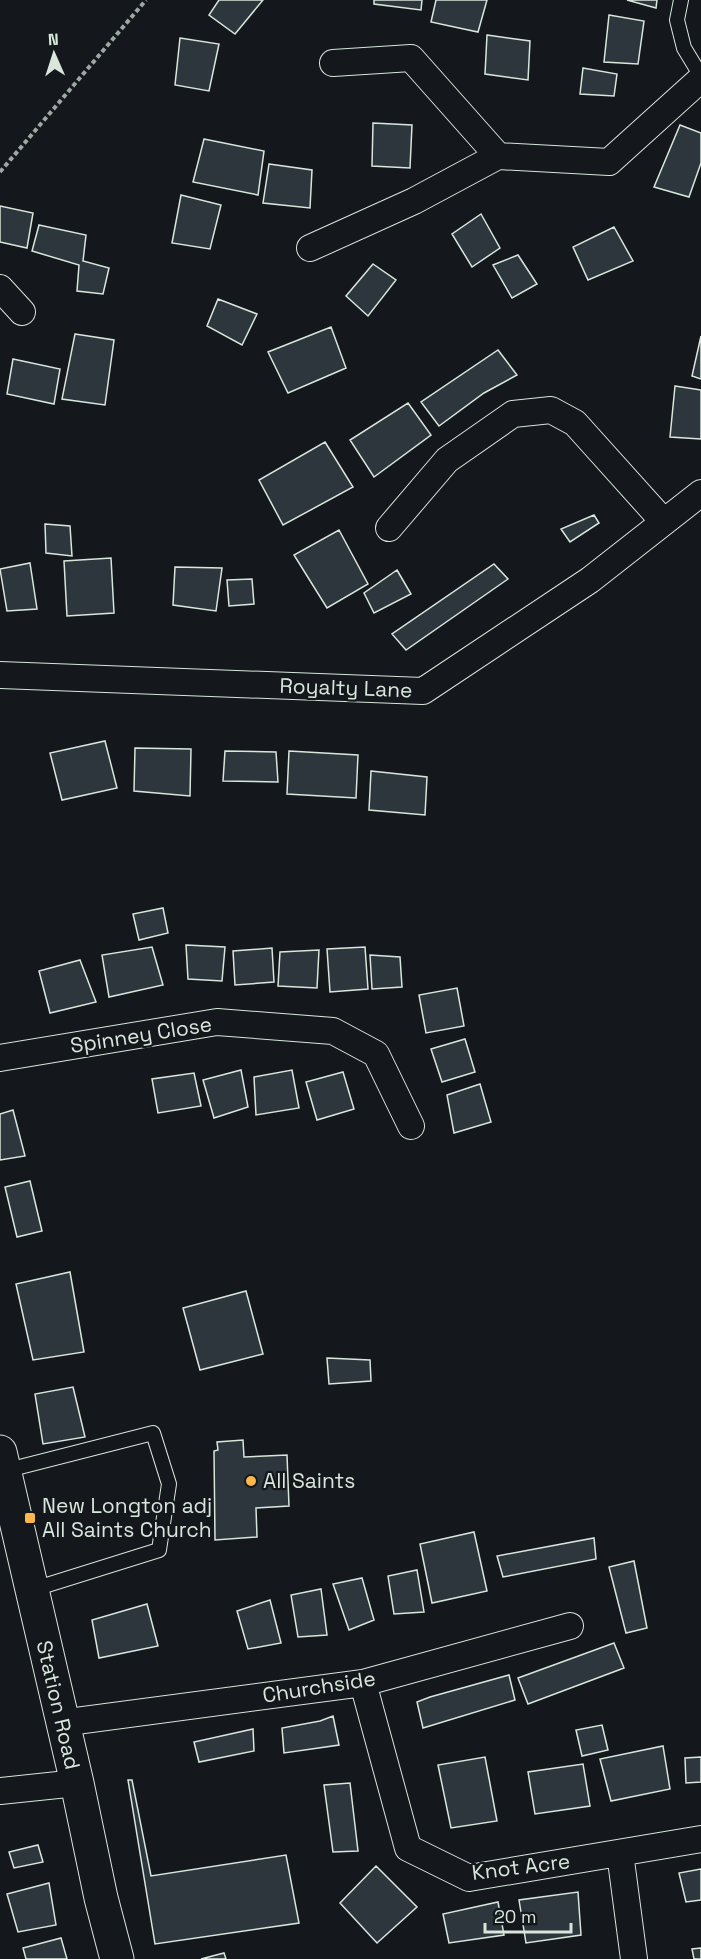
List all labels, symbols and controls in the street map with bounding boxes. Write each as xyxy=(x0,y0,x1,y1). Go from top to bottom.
north arrow xyxy=(24,24,84,84)
text: N xyxy=(47,29,59,50)
street label: Royalty Lane xyxy=(279,672,413,703)
street label: Spinney Close xyxy=(68,1010,214,1059)
place label: All Saints xyxy=(263,1467,355,1494)
marker: All Saints xyxy=(244,1474,258,1488)
place label: New Longton adj All Saints Church xyxy=(42,1492,212,1543)
marker: New Longton adj All Saints Church xyxy=(23,1511,37,1525)
street label: Station Road xyxy=(31,1638,86,1772)
street label: Churchside xyxy=(260,1664,377,1709)
street label: Knot Acre xyxy=(470,1847,572,1886)
scale bar xyxy=(485,1896,570,1934)
text: 20 m xyxy=(494,1905,537,1928)

